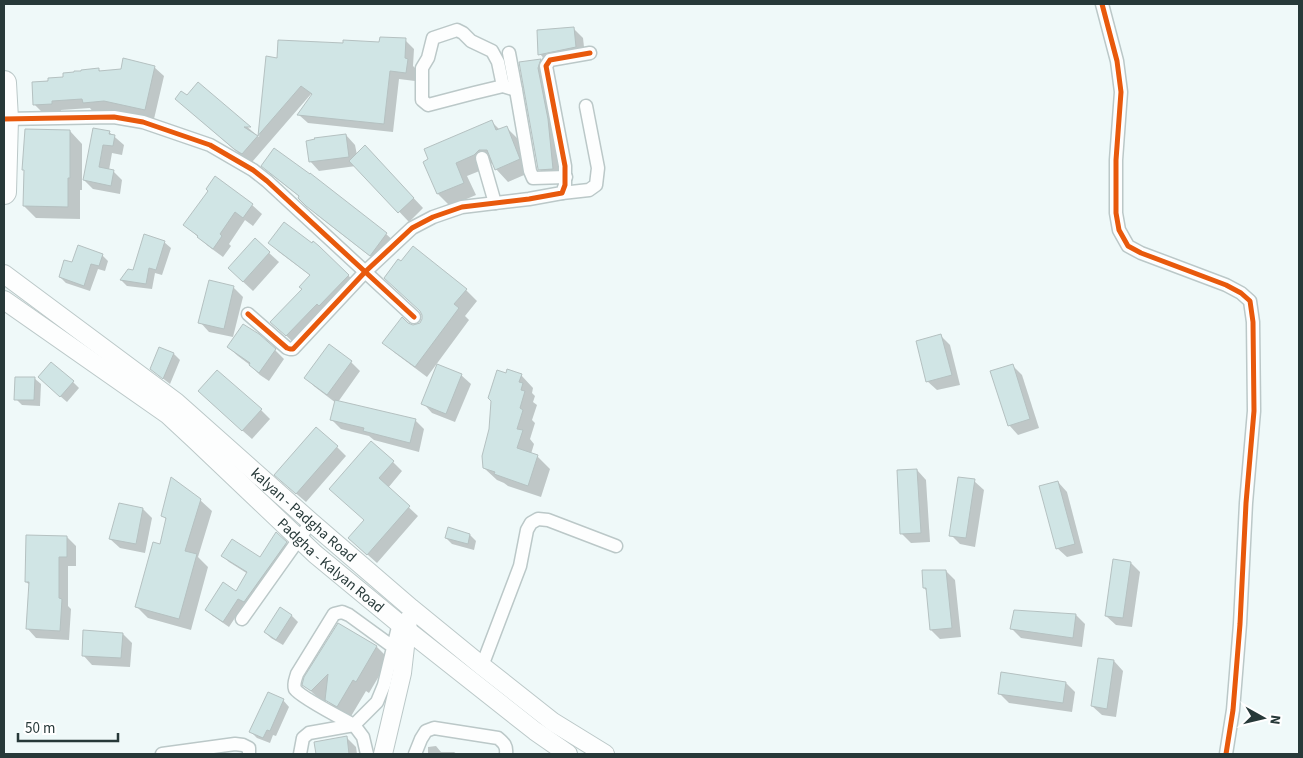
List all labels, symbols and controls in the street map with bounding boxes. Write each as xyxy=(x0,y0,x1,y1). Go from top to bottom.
street label: kalyan - Padgha Road xyxy=(246,463,361,568)
street label: Padgha - Kalyan Road xyxy=(272,513,389,618)
north arrow xyxy=(1238,693,1288,743)
scale bar xyxy=(18,710,118,742)
text: N xyxy=(1264,714,1285,726)
text: 50 m xyxy=(25,718,55,739)

